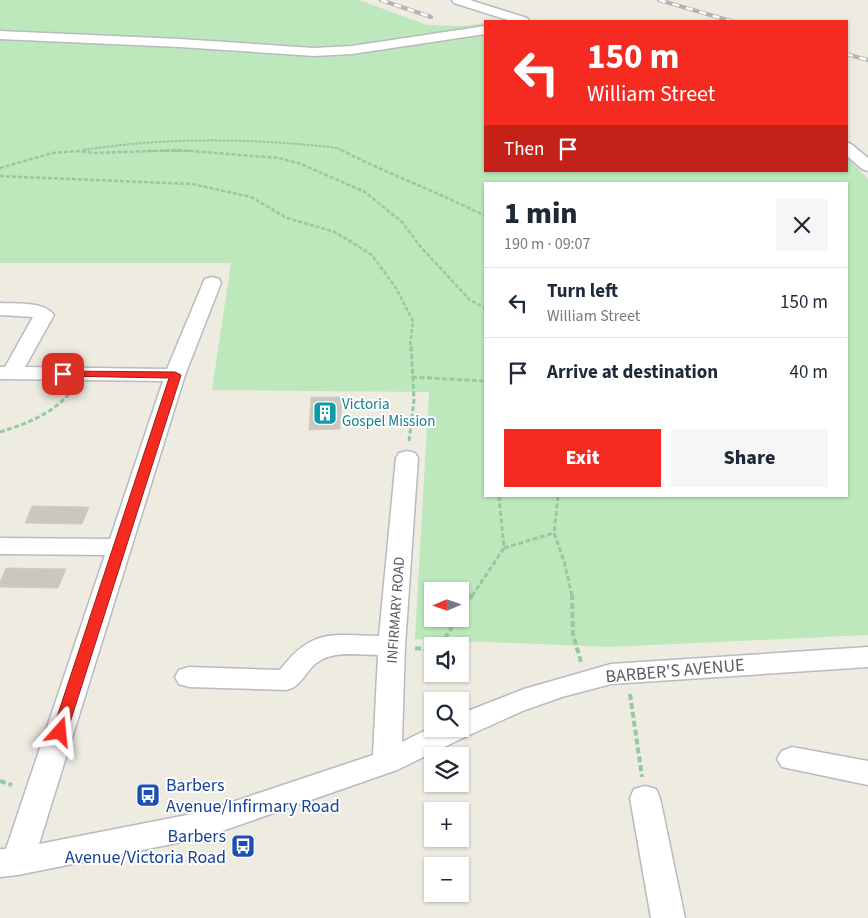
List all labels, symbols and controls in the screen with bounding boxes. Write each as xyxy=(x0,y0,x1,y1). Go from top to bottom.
text: 150 m xyxy=(587,32,679,82)
icon: left xyxy=(504,40,569,105)
text: William Street xyxy=(587,78,715,110)
icon: arrive xyxy=(554,135,582,163)
text: Then xyxy=(504,136,544,163)
text: 1 min xyxy=(504,192,578,235)
button: close xyxy=(776,199,828,251)
text: 190 m · 09:07 xyxy=(504,233,591,255)
text: Turn left xyxy=(547,278,618,305)
icon: left xyxy=(504,289,532,317)
text: 150 m xyxy=(780,289,828,316)
text: William Street xyxy=(547,305,640,327)
pin xyxy=(42,353,84,395)
icon: arrive xyxy=(504,359,532,387)
text: Arrive at destination xyxy=(547,359,718,386)
text: 40 m xyxy=(790,359,828,386)
icon: arrive xyxy=(49,360,77,388)
place label: Victoria Gospel Mission xyxy=(342,394,435,432)
building icon: Victoria Gospel Mission xyxy=(312,400,338,426)
button: Exit xyxy=(504,429,661,487)
button: Share xyxy=(671,429,828,487)
street label: INFIRMARY ROAD xyxy=(382,556,410,664)
north arrow xyxy=(424,582,469,628)
map controls xyxy=(424,582,469,902)
button: sound xyxy=(424,637,469,682)
street label: BARBER'S AVENUE xyxy=(604,652,746,690)
button: search xyxy=(424,692,469,737)
position arrow xyxy=(33,705,85,757)
button: layers xyxy=(424,747,469,792)
place label: Barbers Avenue/Infirmary Road xyxy=(166,773,340,819)
bus stop icon: Barbers Avenue/Infirmary Road xyxy=(135,782,161,808)
button: + xyxy=(424,802,469,847)
place label: Barbers Avenue/Victoria Road xyxy=(65,824,226,870)
bus stop icon: Barbers Avenue/Victoria Road xyxy=(230,833,256,859)
button: − xyxy=(424,857,469,902)

